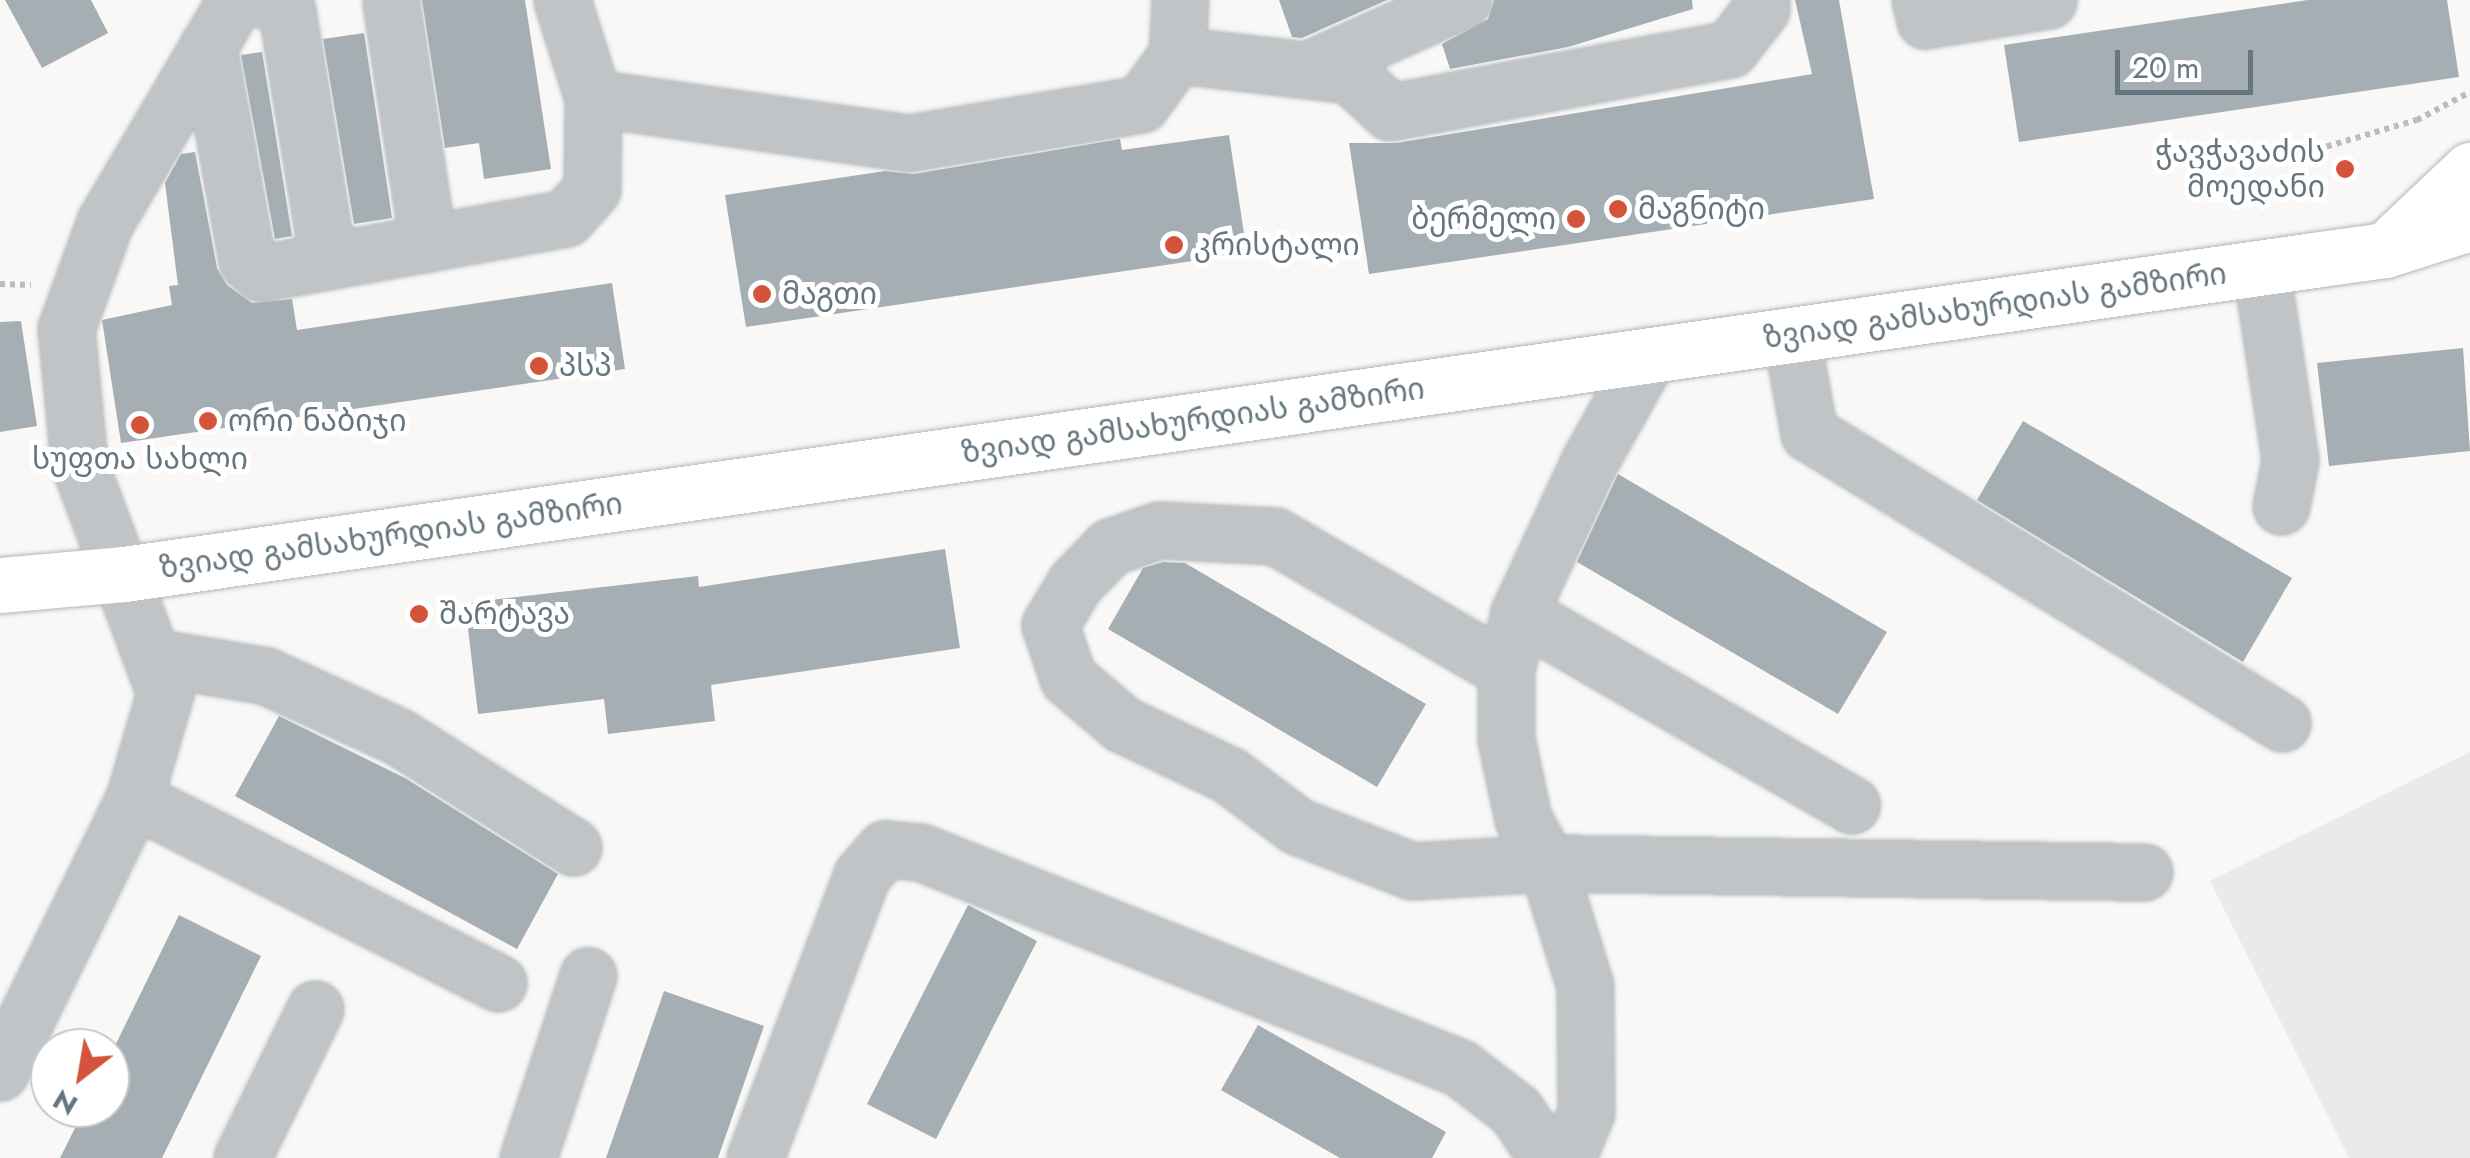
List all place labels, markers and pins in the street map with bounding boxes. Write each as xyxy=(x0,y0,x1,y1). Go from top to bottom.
place label: ჭავჭავაძის მოედანი xyxy=(2155,134,2325,204)
marker: ჭავჭავაძის მოედანი xyxy=(2334,158,2356,180)
place label: მაგნიტი xyxy=(1638,191,1765,227)
marker: მაგნიტი xyxy=(1607,198,1629,220)
place label: ბერმელი xyxy=(1411,201,1556,237)
marker: ბერმელი xyxy=(1565,208,1587,230)
place label: კრისტალი xyxy=(1194,227,1360,263)
marker: კრისტალი xyxy=(1163,234,1185,256)
place label: მაგთი xyxy=(782,276,877,312)
marker: მაგთი xyxy=(751,283,773,305)
place label: პსპ xyxy=(559,348,612,384)
marker: პსპ xyxy=(528,355,550,377)
place label: ორი ნაბიჯი xyxy=(228,403,406,439)
marker: ორი ნაბიჯი xyxy=(197,410,219,432)
marker: სუფთა სახლი xyxy=(129,414,151,436)
place label: სუფთა სახლი xyxy=(32,441,248,477)
place label: შარტავა xyxy=(439,596,570,632)
marker: შარტავა xyxy=(408,603,430,625)

